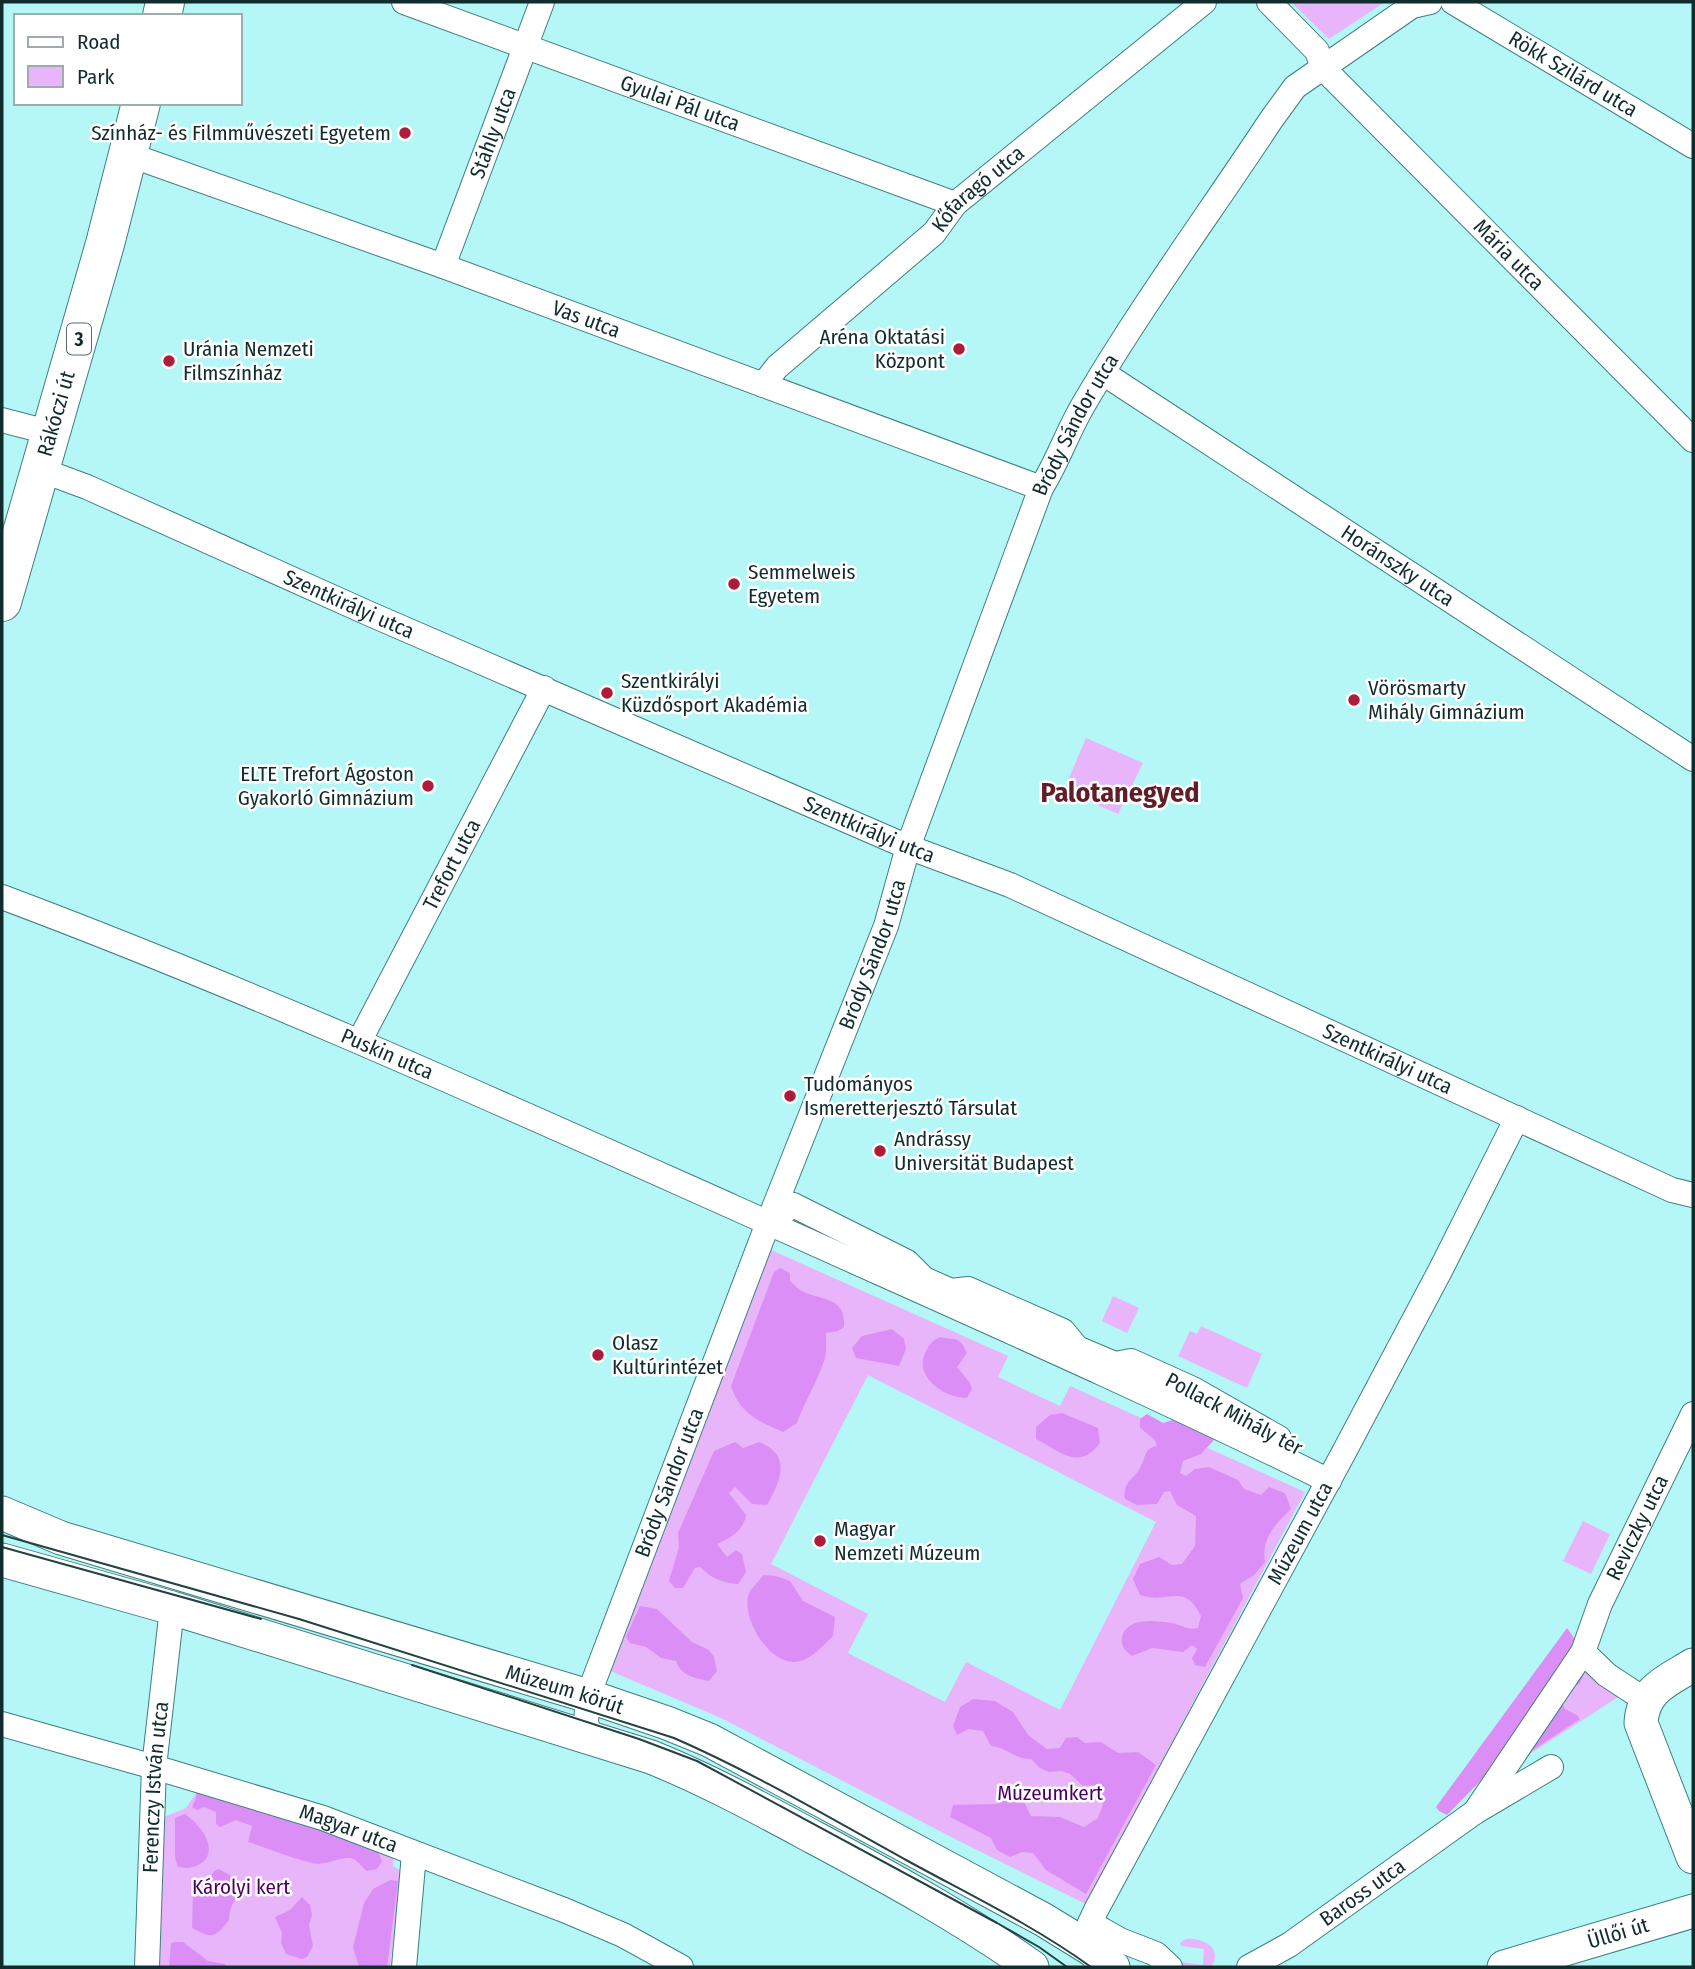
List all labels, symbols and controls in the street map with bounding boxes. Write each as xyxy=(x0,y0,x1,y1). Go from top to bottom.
legend xyxy=(14,14,242,105)
street label: Rökk Szilárd utca xyxy=(1504,25,1642,123)
text: Road xyxy=(77,29,121,55)
text: Park xyxy=(77,64,115,90)
street label: Gyulai Pál utca xyxy=(617,69,743,137)
street label: Stáhly utca xyxy=(464,84,522,182)
place label: Színház- és Filmművészeti Egyetem xyxy=(91,120,391,146)
marker: Színház- és Filmművészeti Egyetem xyxy=(397,125,413,141)
street label: Kőfaragó utca xyxy=(926,140,1030,237)
street label: Mária utca xyxy=(1468,214,1550,296)
street label: Vas utca xyxy=(549,295,624,344)
road number: 3 xyxy=(67,324,91,354)
place label: Aréna Oktatási Központ xyxy=(819,324,945,374)
place label: Uránia Nemzeti Filmszínház xyxy=(183,336,314,386)
marker: Aréna Oktatási Központ xyxy=(951,341,967,357)
street label: Bródy Sándor utca xyxy=(1026,349,1124,499)
marker: Uránia Nemzeti Filmszínház xyxy=(161,353,177,369)
street label: Rákóczi út xyxy=(32,368,81,459)
street label: Horánszky utca xyxy=(1336,519,1459,612)
place label: Semmelweis Egyetem xyxy=(748,559,855,609)
street label: Szentkirályi utca xyxy=(280,564,418,645)
marker: Semmelweis Egyetem xyxy=(726,576,742,592)
place label: Szentkirályi Küzdősport Akadémia xyxy=(621,668,808,718)
place label: Vörösmarty Mihály Gimnázium xyxy=(1368,675,1525,725)
marker: Szentkirályi Küzdősport Akadémia xyxy=(599,685,615,701)
marker: Vörösmarty Mihály Gimnázium xyxy=(1346,692,1362,708)
place label: ELTE Trefort Ágoston Gyakorló Gimnázium xyxy=(238,761,414,811)
district label: Palotanegyed xyxy=(1041,776,1199,809)
marker: ELTE Trefort Ágoston Gyakorló Gimnázium xyxy=(420,778,436,794)
street label: Szentkirályi utca xyxy=(800,790,938,869)
street label: Trefort utca xyxy=(417,815,486,915)
street label: Bródy Sándor utca xyxy=(833,877,911,1033)
street label: Szentkirályi utca xyxy=(1318,1018,1457,1100)
street label: Puskin utca xyxy=(337,1023,437,1085)
place label: Tudományos Ismeretterjesztő Társulat xyxy=(804,1071,1017,1121)
marker: Tudományos Ismeretterjesztő Társulat xyxy=(782,1088,798,1104)
place label: Andrássy Universität Budapest xyxy=(894,1126,1074,1176)
marker: Andrássy Universität Budapest xyxy=(872,1143,888,1159)
place label: Olasz Kultúrintézet xyxy=(612,1330,723,1380)
marker: Olasz Kultúrintézet xyxy=(590,1347,606,1363)
street label: Pollack Mihály tér xyxy=(1161,1367,1308,1461)
street label: Bródy Sándor utca xyxy=(629,1404,709,1561)
street label: Reviczky utca xyxy=(1601,1471,1674,1585)
street label: Múzeum utca xyxy=(1262,1477,1339,1589)
place label: Magyar Nemzeti Múzeum xyxy=(834,1516,980,1566)
marker: Magyar Nemzeti Múzeum xyxy=(812,1533,828,1549)
street label: Múzeum körút xyxy=(502,1659,627,1720)
street label: Ferenczy István utca xyxy=(137,1700,174,1873)
park label: Múzeumkert xyxy=(997,1780,1103,1806)
street label: Magyar utca xyxy=(296,1799,402,1858)
street label: Baross utca xyxy=(1315,1853,1410,1932)
park label: Károlyi kert xyxy=(192,1874,290,1900)
street label: Üllői út xyxy=(1584,1912,1652,1955)

